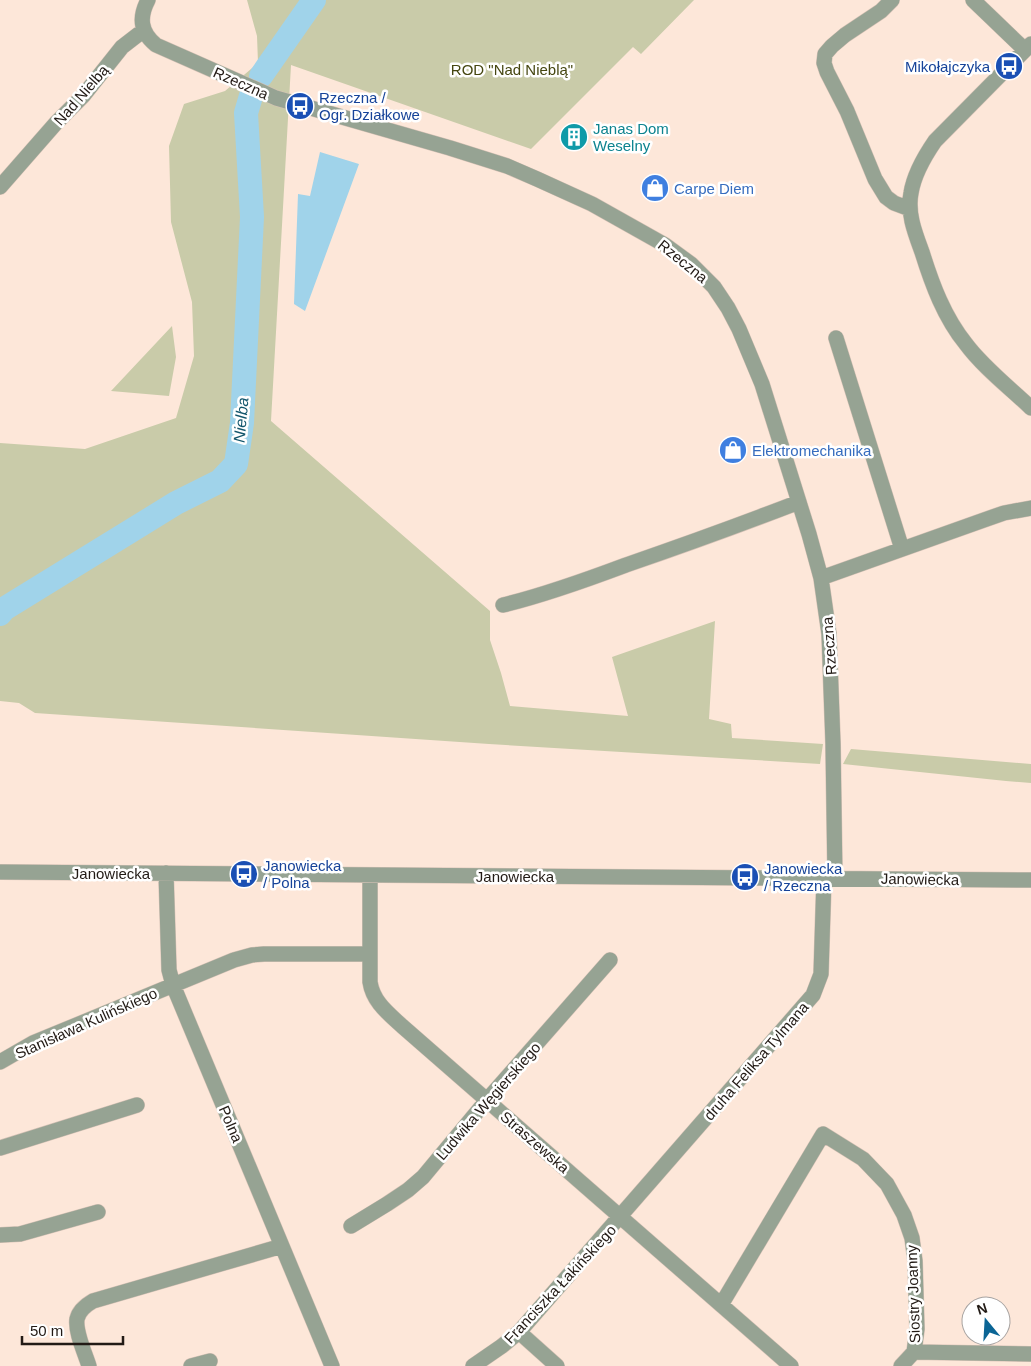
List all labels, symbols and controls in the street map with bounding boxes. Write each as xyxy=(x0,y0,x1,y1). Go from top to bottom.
bus stop icon: Mikołajczyka xyxy=(994,51,1024,81)
place label: Mikołajczyka xyxy=(905,58,991,75)
street label: Nad Nielbą xyxy=(50,61,112,129)
park label: ROD "Nad Nieblą" xyxy=(451,61,573,78)
street label: Rzeczna xyxy=(211,63,272,103)
place label: Rzeczna / Ogr. Działkowe xyxy=(319,89,420,123)
bus stop icon: Rzeczna / Ogr. Działkowe xyxy=(285,91,315,121)
place label: Janas Dom Weselny xyxy=(593,120,669,154)
building icon: Janas Dom Weselny xyxy=(559,122,589,152)
shop icon: Carpe Diem xyxy=(640,173,670,203)
place label: Carpe Diem xyxy=(674,180,754,197)
street label: Rzeczna xyxy=(655,236,712,286)
water label: Nielba xyxy=(231,397,251,443)
shop icon: Elektromechanika xyxy=(718,435,748,465)
place label: Elektromechanika xyxy=(752,442,872,459)
street label: Rzeczna xyxy=(818,616,840,676)
place label: Janowiecka / Polna xyxy=(263,857,342,891)
bus stop icon: Janowiecka / Polna xyxy=(229,859,259,889)
place label: Janowiecka / Rzeczna xyxy=(764,860,843,894)
bus stop icon: Janowiecka / Rzeczna xyxy=(730,862,760,892)
street label: Janowiecka xyxy=(72,865,151,882)
street label: Janowiecka xyxy=(476,868,555,885)
street label: Janowiecka xyxy=(881,870,960,888)
street label: Stanisława Kulińskiego xyxy=(12,984,160,1062)
street label: druha Feliksa Tylmana xyxy=(700,998,812,1123)
street label: Ludwika Węgierskiego xyxy=(432,1039,544,1163)
street label: Polna xyxy=(216,1103,247,1146)
street label: Straszewska xyxy=(497,1108,573,1177)
street label: Franciszka Łakińskiego xyxy=(501,1221,619,1347)
street label: Siostry Joanny xyxy=(903,1244,923,1343)
north arrow xyxy=(961,1296,1011,1346)
text: N xyxy=(975,1299,989,1318)
scale bar xyxy=(22,1314,124,1346)
text: 50 m xyxy=(30,1322,63,1339)

